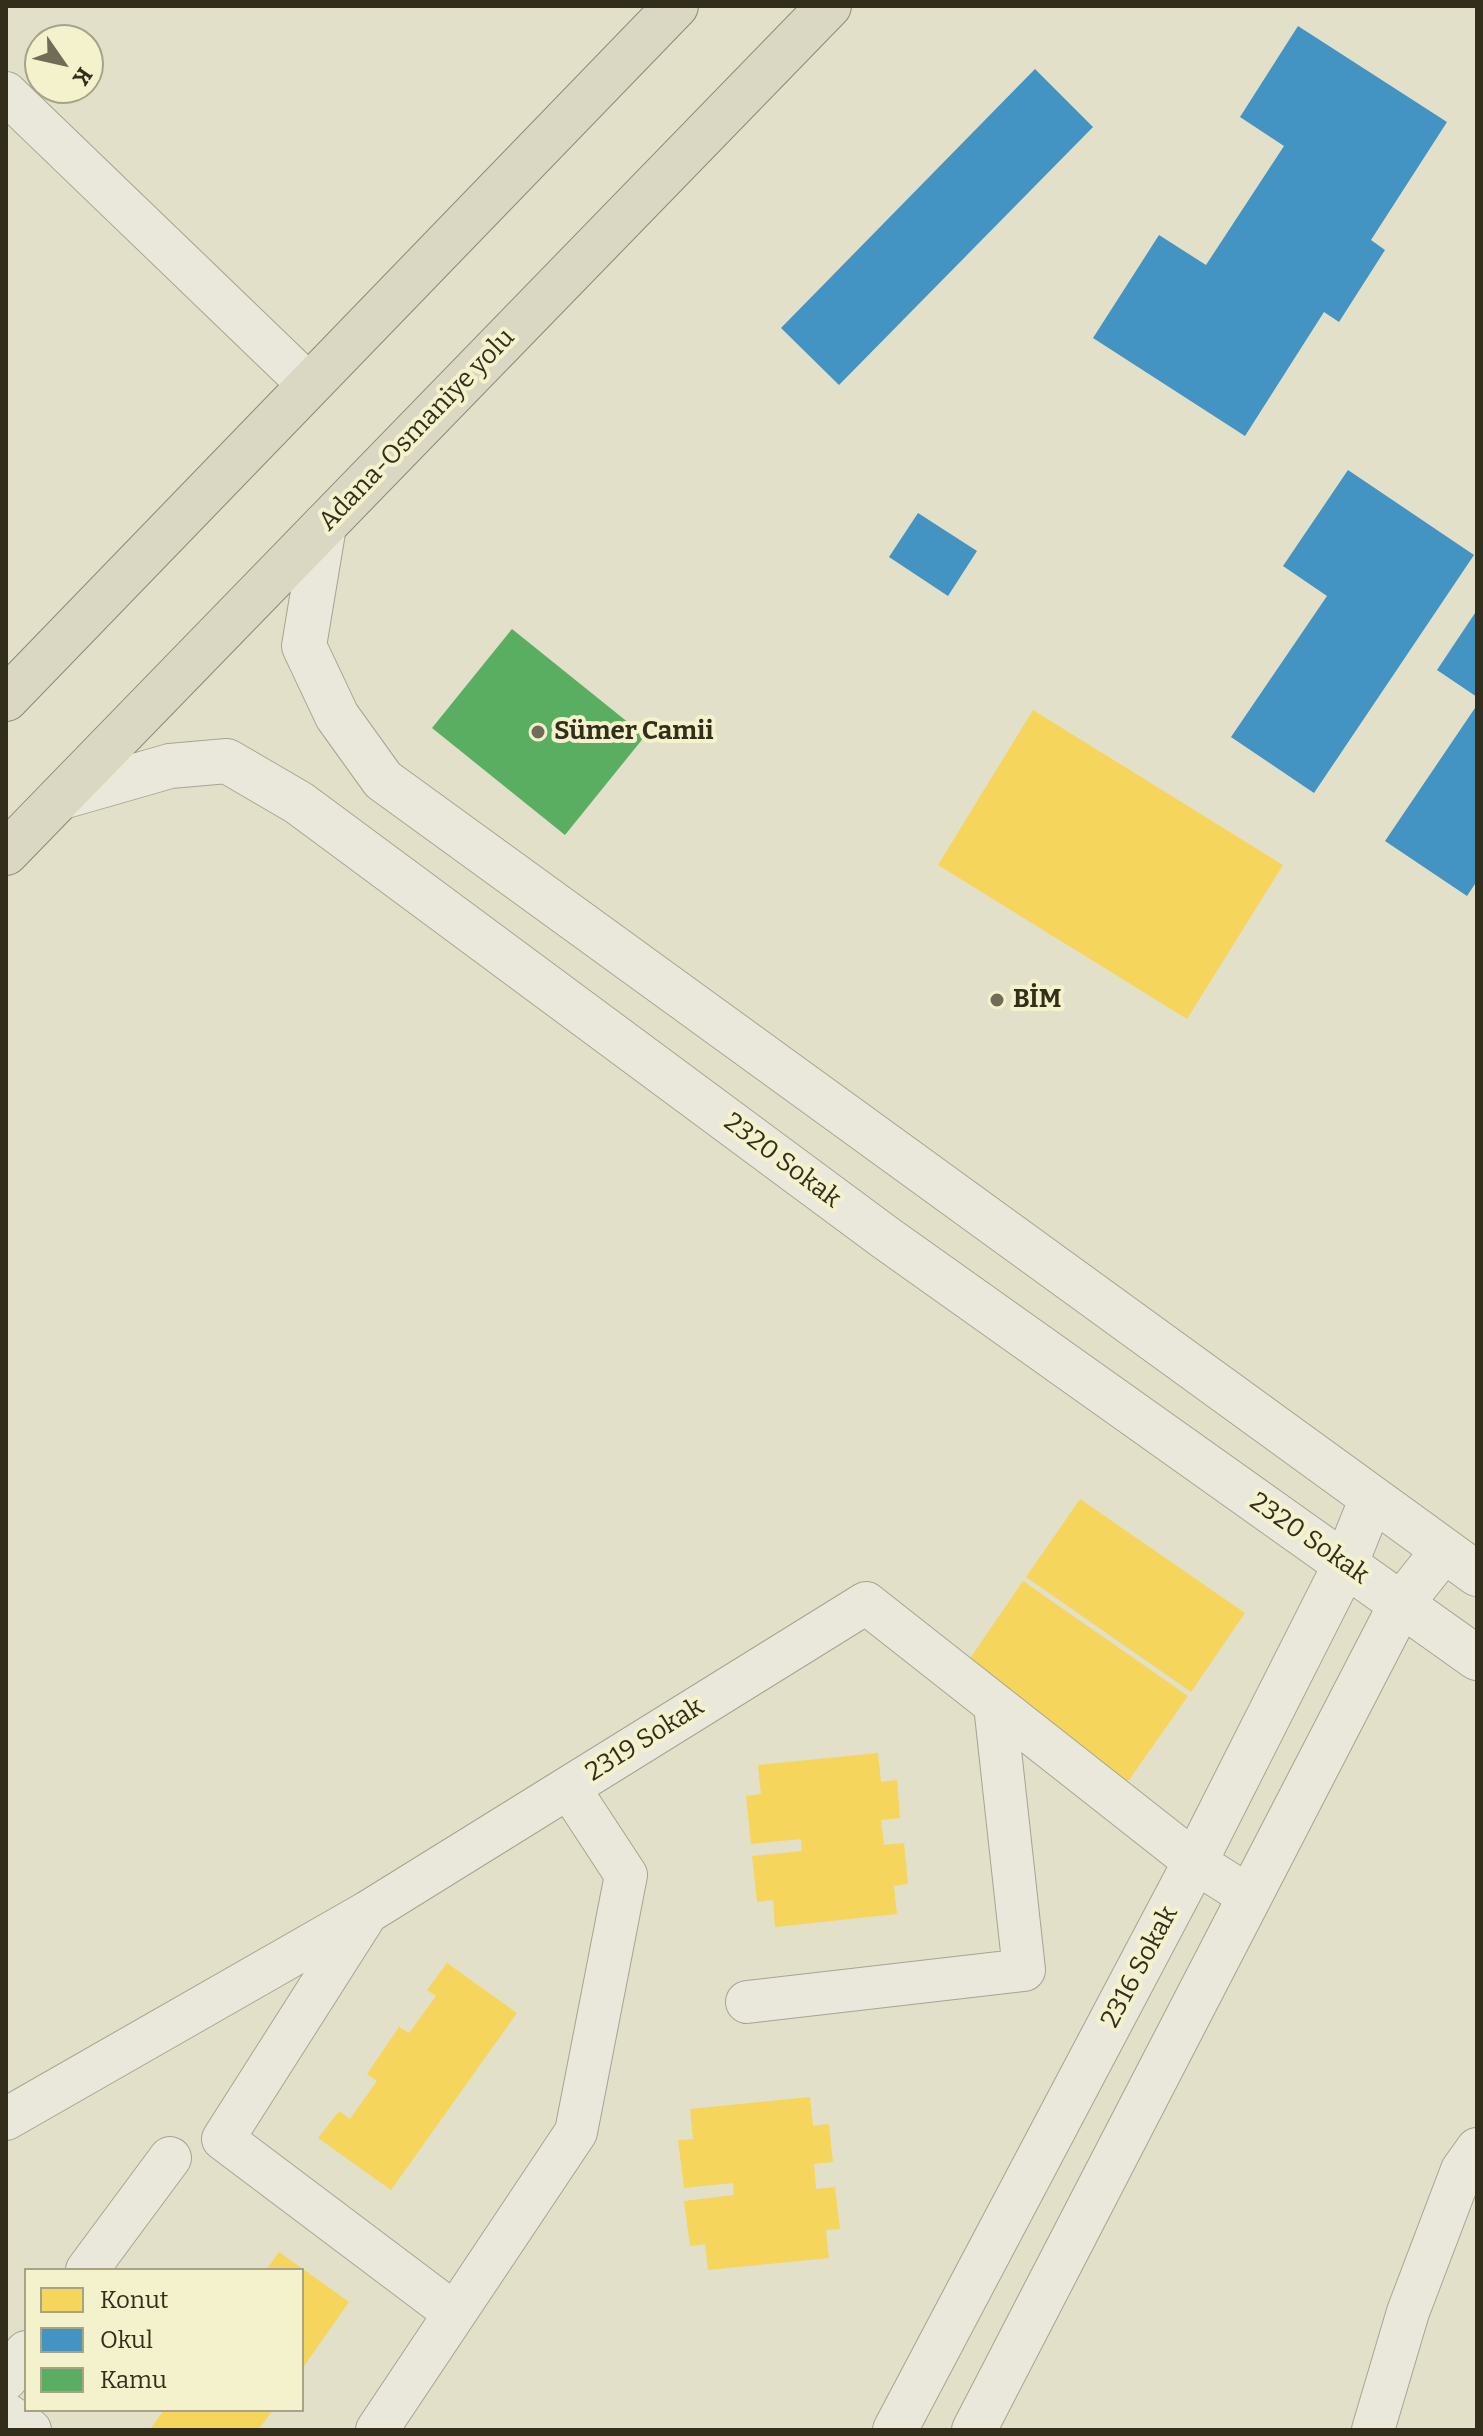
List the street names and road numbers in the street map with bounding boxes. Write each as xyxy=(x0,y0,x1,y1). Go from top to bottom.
street label: Adana-Osmaniye yolu xyxy=(312,323,522,537)
street label: 2320 Sokak xyxy=(717,1107,847,1215)
street label: 2320 Sokak xyxy=(1243,1487,1375,1591)
street label: 2319 Sokak xyxy=(580,1691,710,1789)
street label: 2316 Sokak xyxy=(1095,1901,1185,2033)

